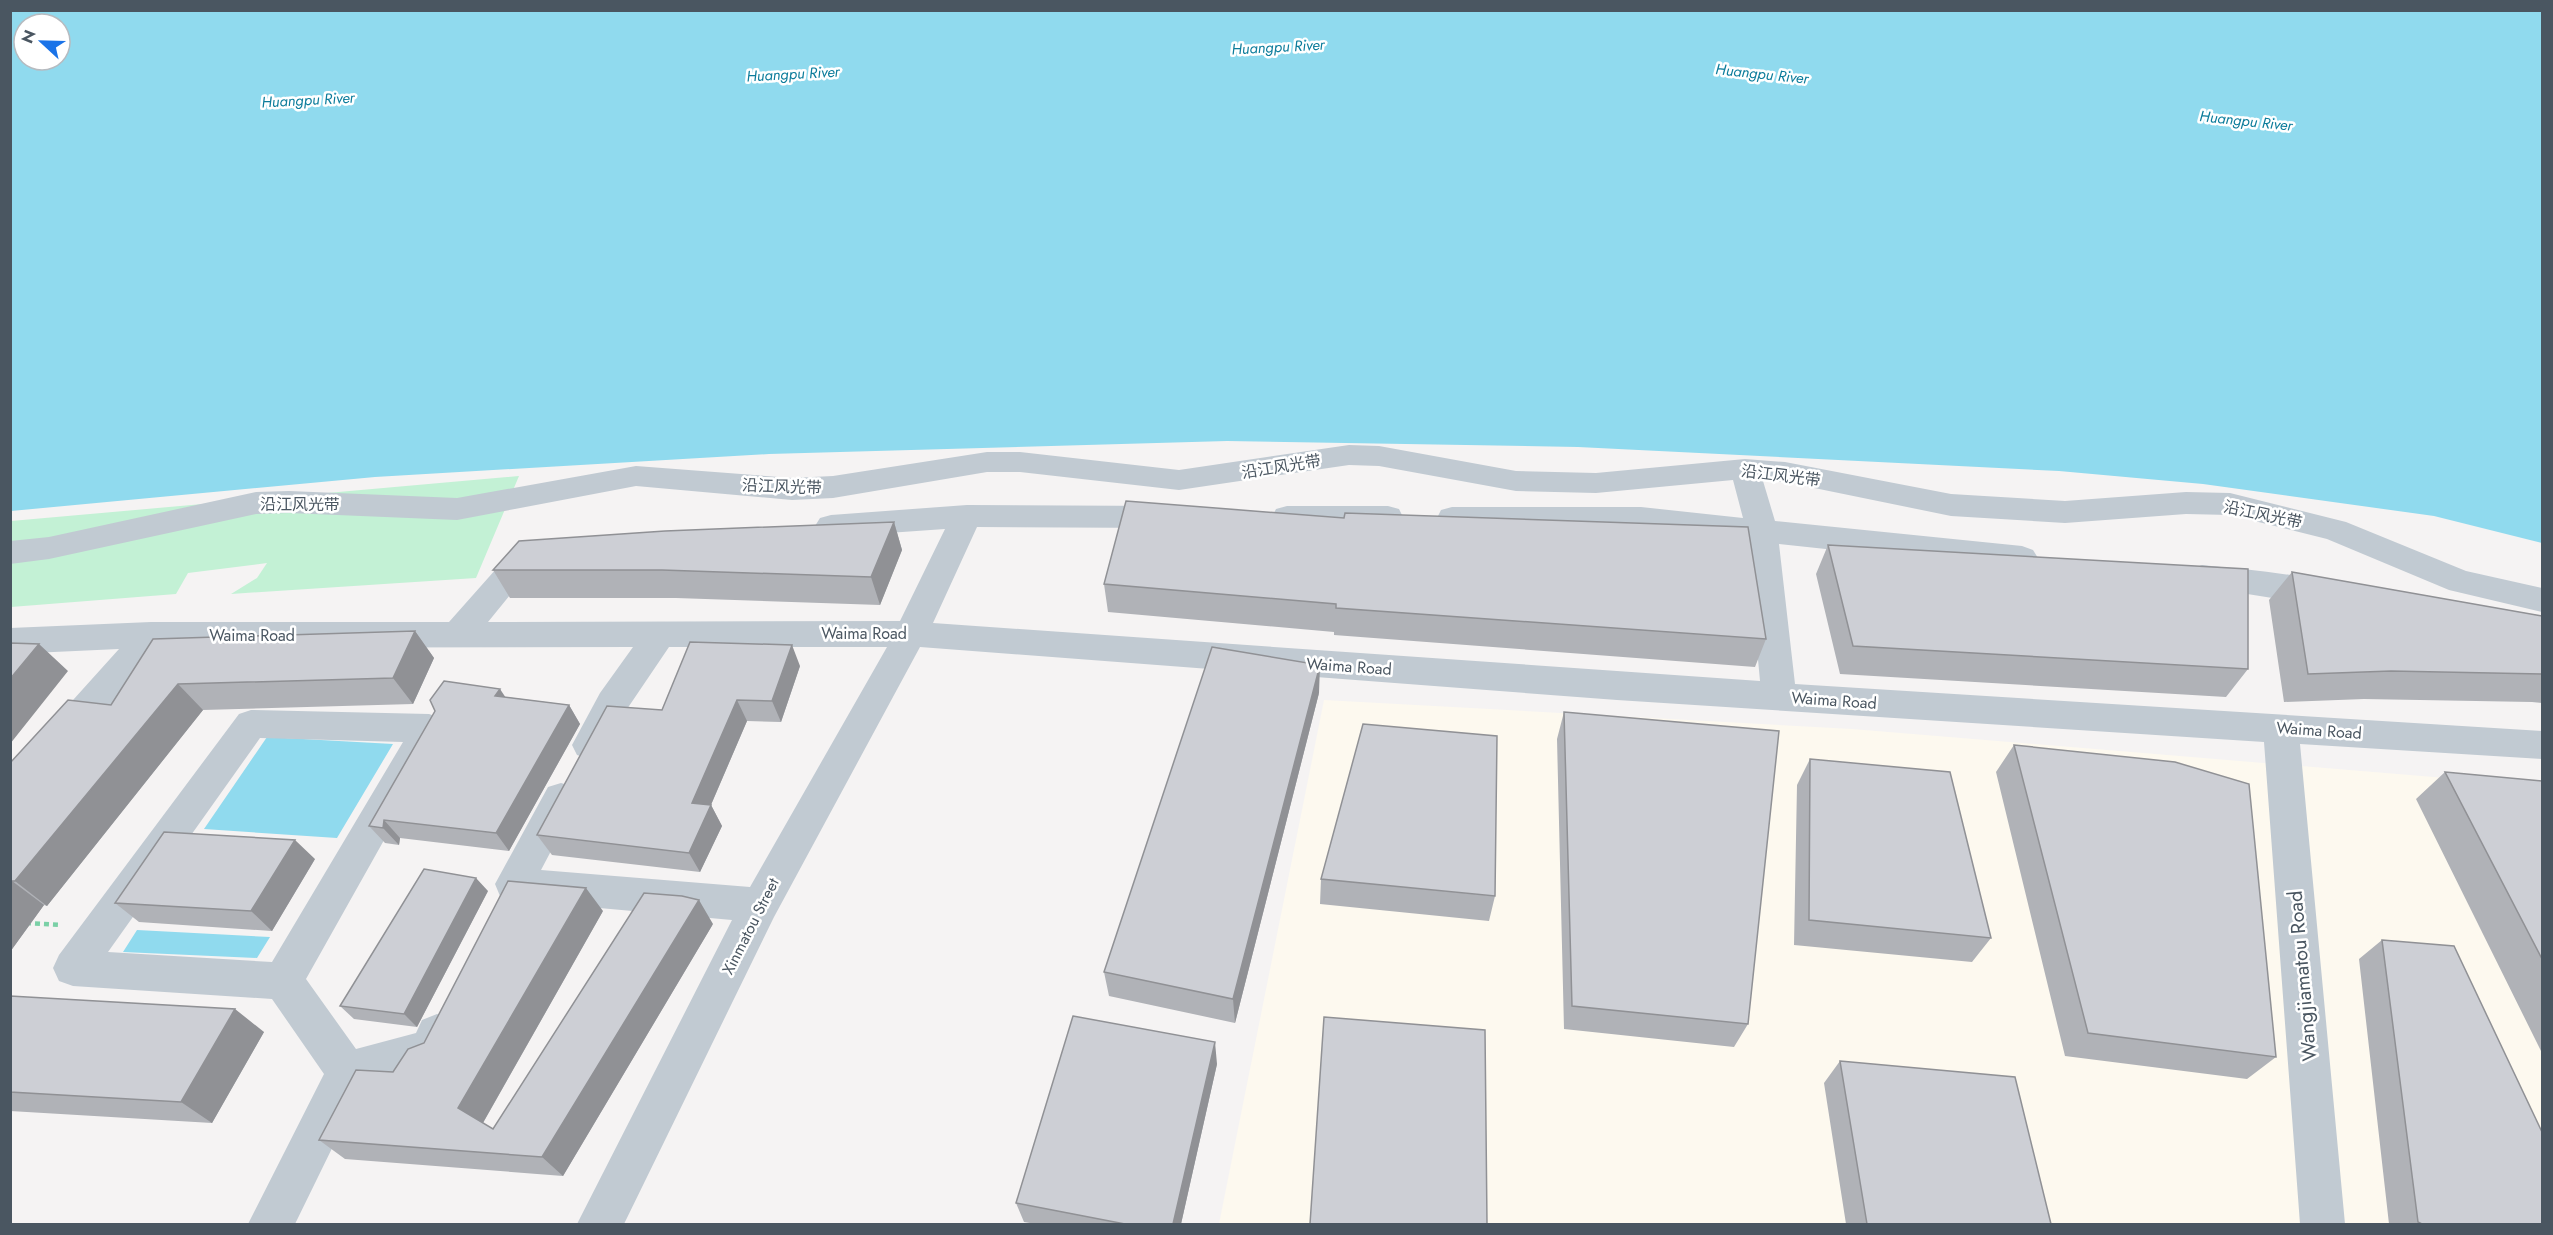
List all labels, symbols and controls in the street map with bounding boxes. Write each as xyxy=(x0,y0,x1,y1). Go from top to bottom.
north arrow xyxy=(12,12,72,72)
text: N xyxy=(16,26,42,47)
water label: Huangpu River xyxy=(1231,34,1326,60)
water label: Huangpu River xyxy=(1714,58,1811,90)
water label: Huangpu River xyxy=(746,61,841,87)
water label: Huangpu River xyxy=(261,87,356,113)
water label: Huangpu River xyxy=(2198,105,2295,137)
street label: 沿江风光带 xyxy=(1240,449,1322,484)
street label: 沿江风光带 xyxy=(1740,459,1822,492)
street label: 沿江风光带 xyxy=(742,474,822,499)
street label: 沿江风光带 xyxy=(260,493,340,516)
street label: 沿江风光带 xyxy=(2221,495,2304,534)
street label: Waima Road xyxy=(821,622,907,645)
street label: Waima Road xyxy=(209,624,295,647)
street label: Waima Road xyxy=(1305,652,1392,681)
street label: Waima Road xyxy=(1790,686,1877,715)
street label: Waima Road xyxy=(2275,716,2362,745)
street label: Xinmatou Street xyxy=(716,874,785,978)
street label: Wangjiamatou Road xyxy=(2281,890,2324,1062)

